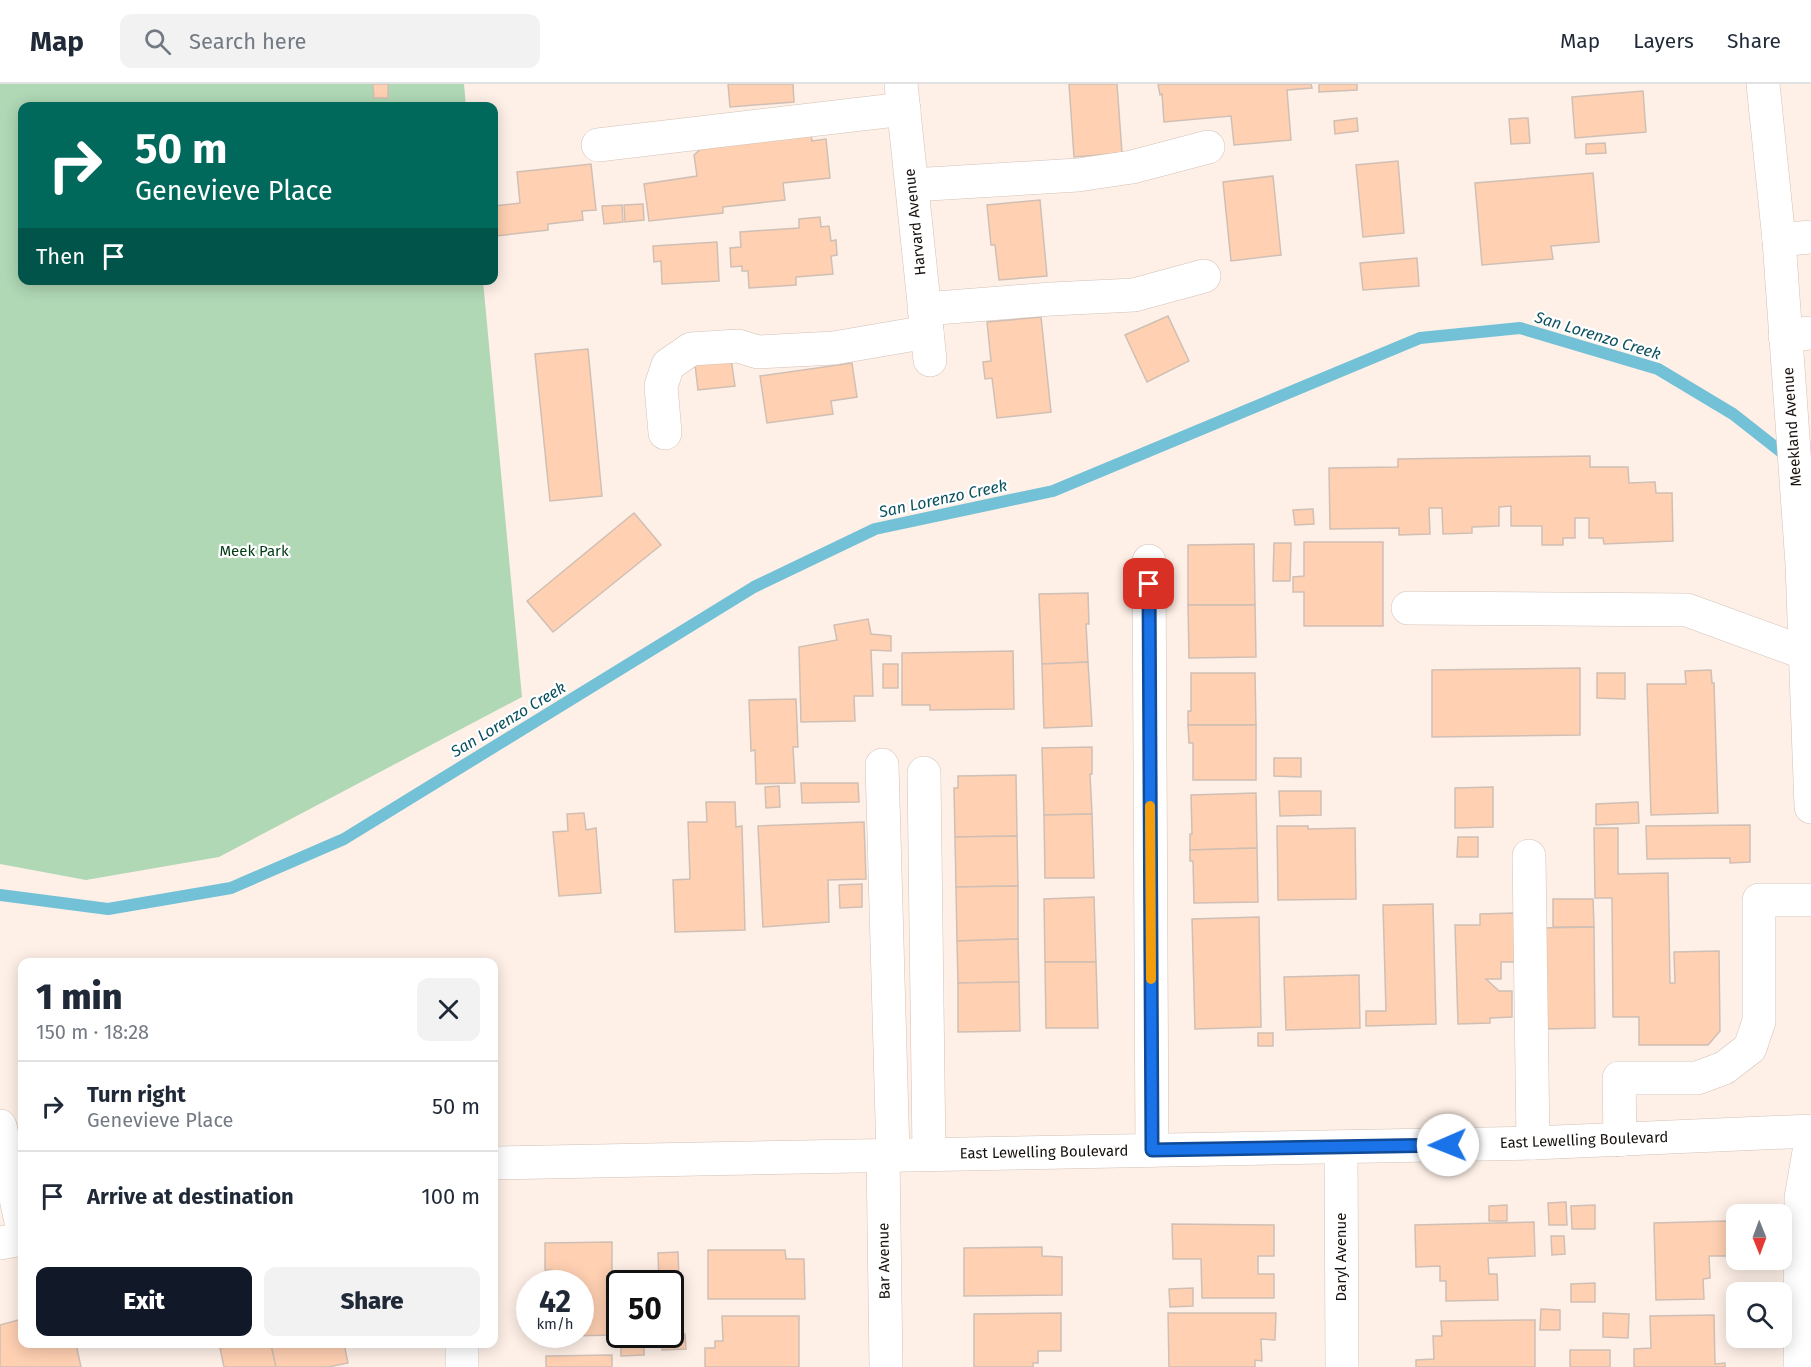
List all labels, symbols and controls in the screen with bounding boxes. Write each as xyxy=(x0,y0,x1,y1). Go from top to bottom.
search box xyxy=(120,14,540,68)
text: Map xyxy=(30,25,84,58)
icon: search xyxy=(141,25,174,58)
text: Search here xyxy=(189,28,307,55)
text: Map xyxy=(1560,28,1600,54)
text: Layers xyxy=(1633,28,1694,54)
text: Share xyxy=(1727,28,1781,54)
text: 50 m xyxy=(135,124,228,174)
icon: right xyxy=(36,126,114,204)
street label: Harvard Avenue xyxy=(900,168,930,276)
text: Genevieve Place xyxy=(135,175,333,207)
icon: arrive xyxy=(97,240,130,273)
text: Then xyxy=(36,243,85,270)
water label: San Lorenzo Creek xyxy=(1532,307,1663,364)
street label: Meekland Avenue xyxy=(1779,367,1805,487)
water label: San Lorenzo Creek xyxy=(876,476,1009,522)
park label: Meek Park xyxy=(219,542,289,560)
pin xyxy=(1123,558,1174,609)
icon: arrive xyxy=(1132,567,1165,600)
water label: San Lorenzo Creek xyxy=(447,677,569,762)
text: 1 min xyxy=(36,975,122,1019)
button: close xyxy=(417,978,480,1041)
text: 150 m · 18:28 xyxy=(36,1020,149,1044)
text: Turn right xyxy=(87,1081,186,1108)
icon: right xyxy=(36,1090,69,1123)
text: 50 m xyxy=(432,1093,480,1120)
text: Genevieve Place xyxy=(87,1108,233,1132)
position arrow xyxy=(1416,1113,1480,1177)
street label: East Lewelling Boulevard xyxy=(1499,1128,1669,1152)
street label: East Lewelling Boulevard xyxy=(960,1142,1128,1162)
icon: arrive xyxy=(36,1180,69,1213)
text: Arrive at destination xyxy=(87,1183,294,1210)
text: 100 m xyxy=(421,1183,480,1210)
north arrow xyxy=(1726,1204,1792,1270)
map controls xyxy=(1726,1204,1792,1348)
street label: Daryl Avenue xyxy=(1332,1213,1350,1302)
street label: Bar Avenue xyxy=(874,1222,894,1300)
button: Exit xyxy=(36,1267,252,1336)
button: Share xyxy=(264,1267,480,1336)
speed limit sign: 50 xyxy=(606,1270,684,1348)
button: search xyxy=(1726,1282,1792,1348)
text: 42 xyxy=(539,1284,571,1320)
text: km/h xyxy=(536,1315,574,1333)

